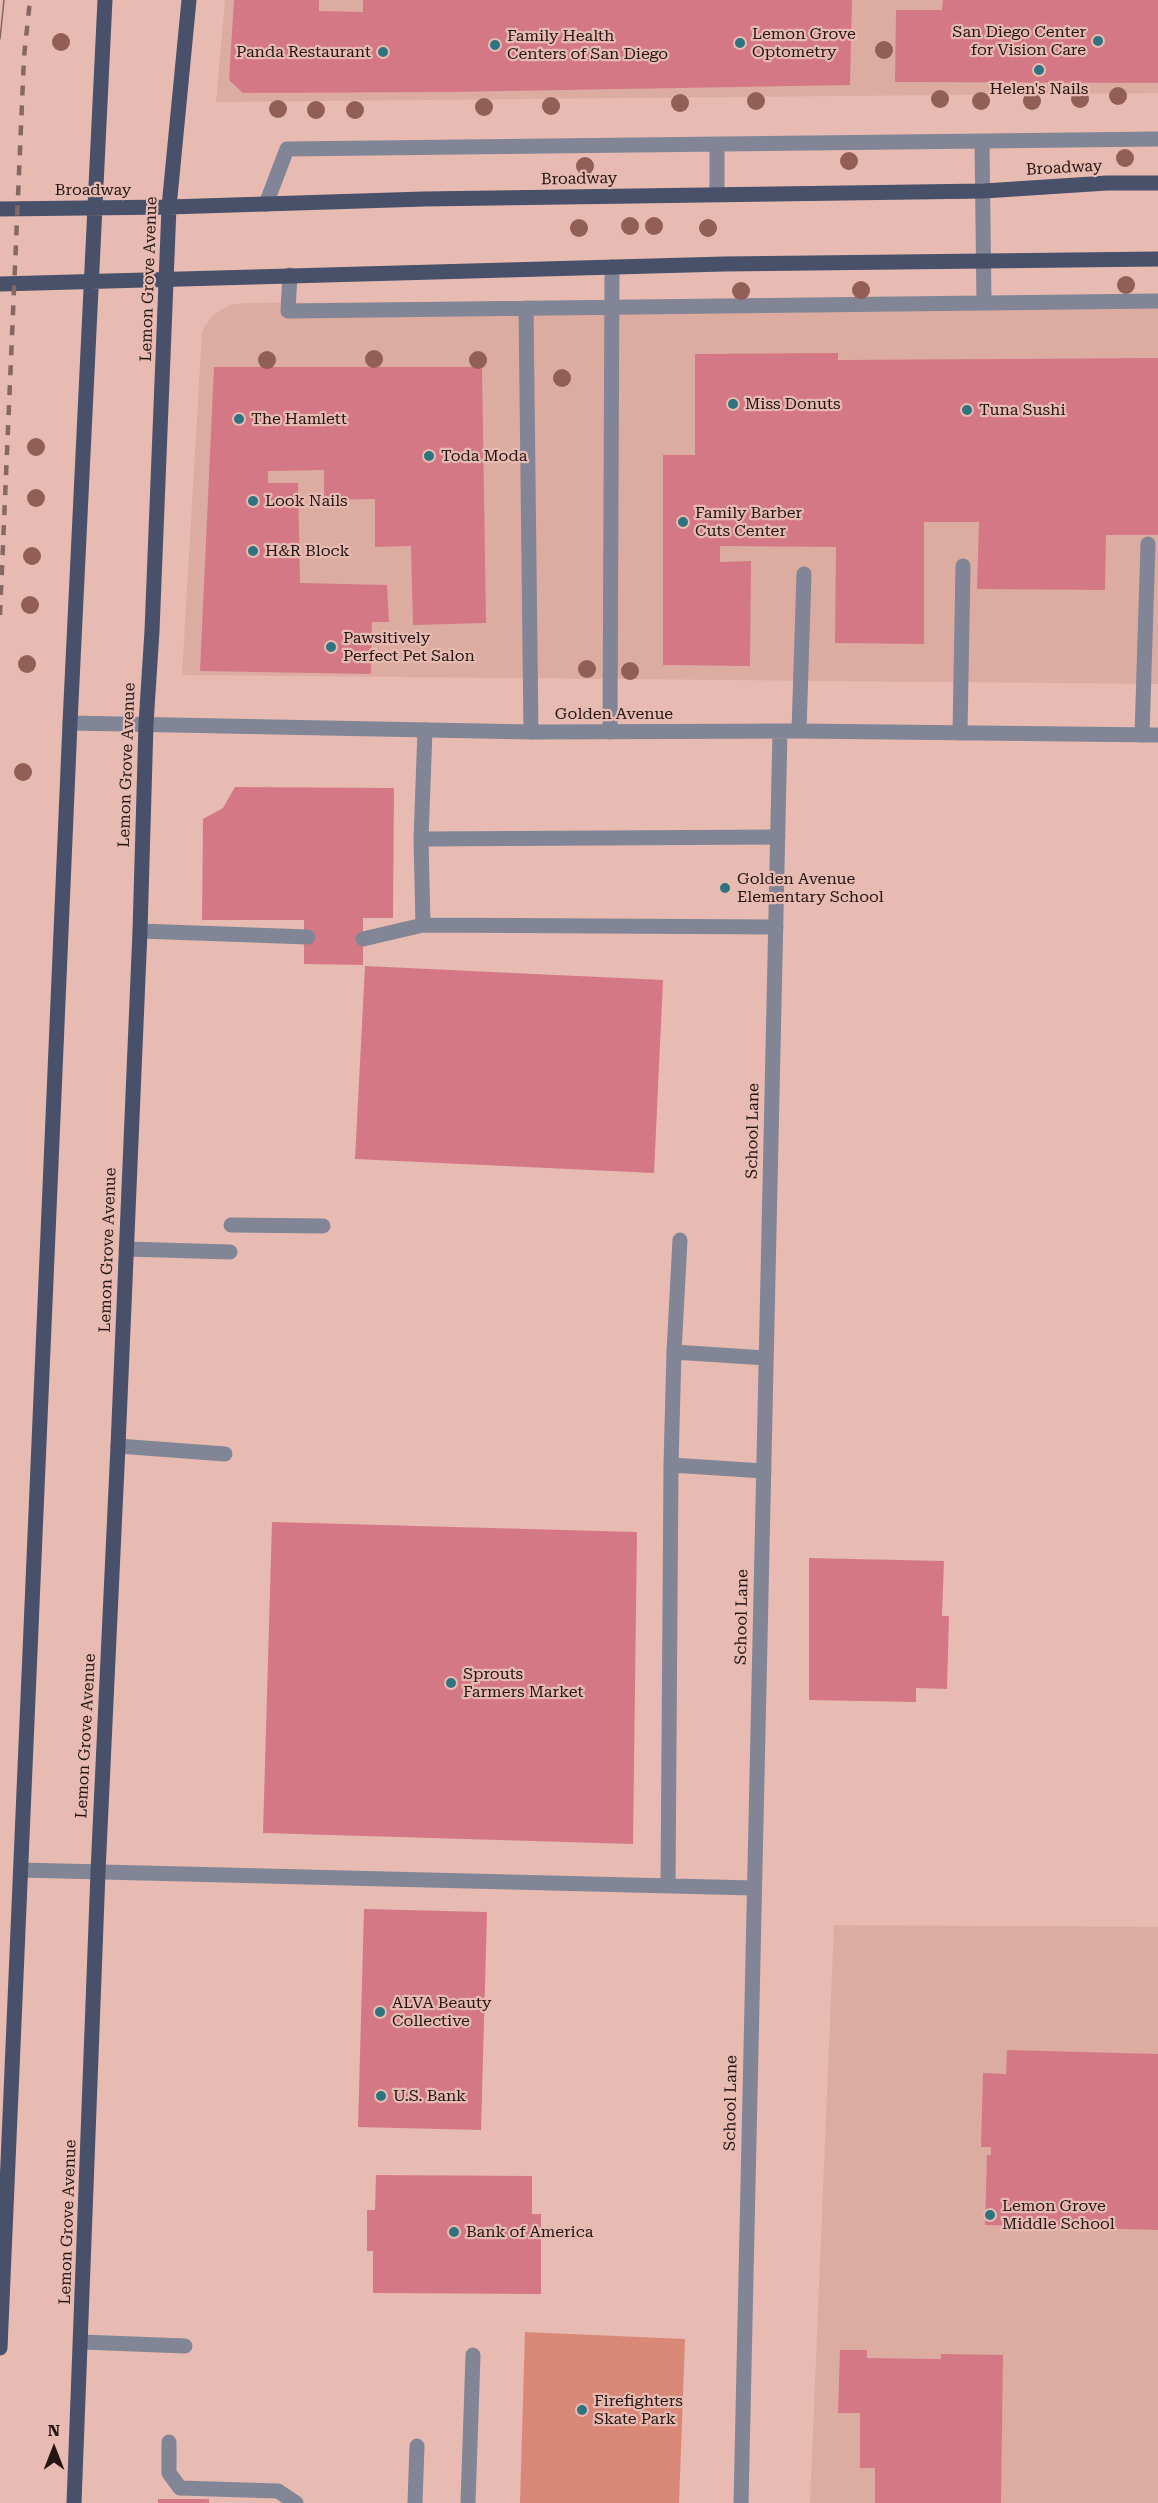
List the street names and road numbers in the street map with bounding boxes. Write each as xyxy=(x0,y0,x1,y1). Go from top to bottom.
street label: Broadway xyxy=(1025,156,1103,180)
street label: Broadway xyxy=(541,169,617,189)
street label: Broadway xyxy=(55,180,131,200)
street label: Lemon Grove Avenue xyxy=(137,196,161,362)
street label: Lemon Grove Avenue xyxy=(115,682,139,848)
street label: Golden Avenue xyxy=(555,704,673,724)
street label: School Lane xyxy=(743,1083,763,1179)
street label: Lemon Grove Avenue xyxy=(96,1167,120,1333)
street label: School Lane xyxy=(732,1569,752,1665)
street label: Lemon Grove Avenue xyxy=(72,1653,100,1819)
street label: School Lane xyxy=(721,2055,741,2151)
street label: Lemon Grove Avenue xyxy=(56,2139,80,2305)

